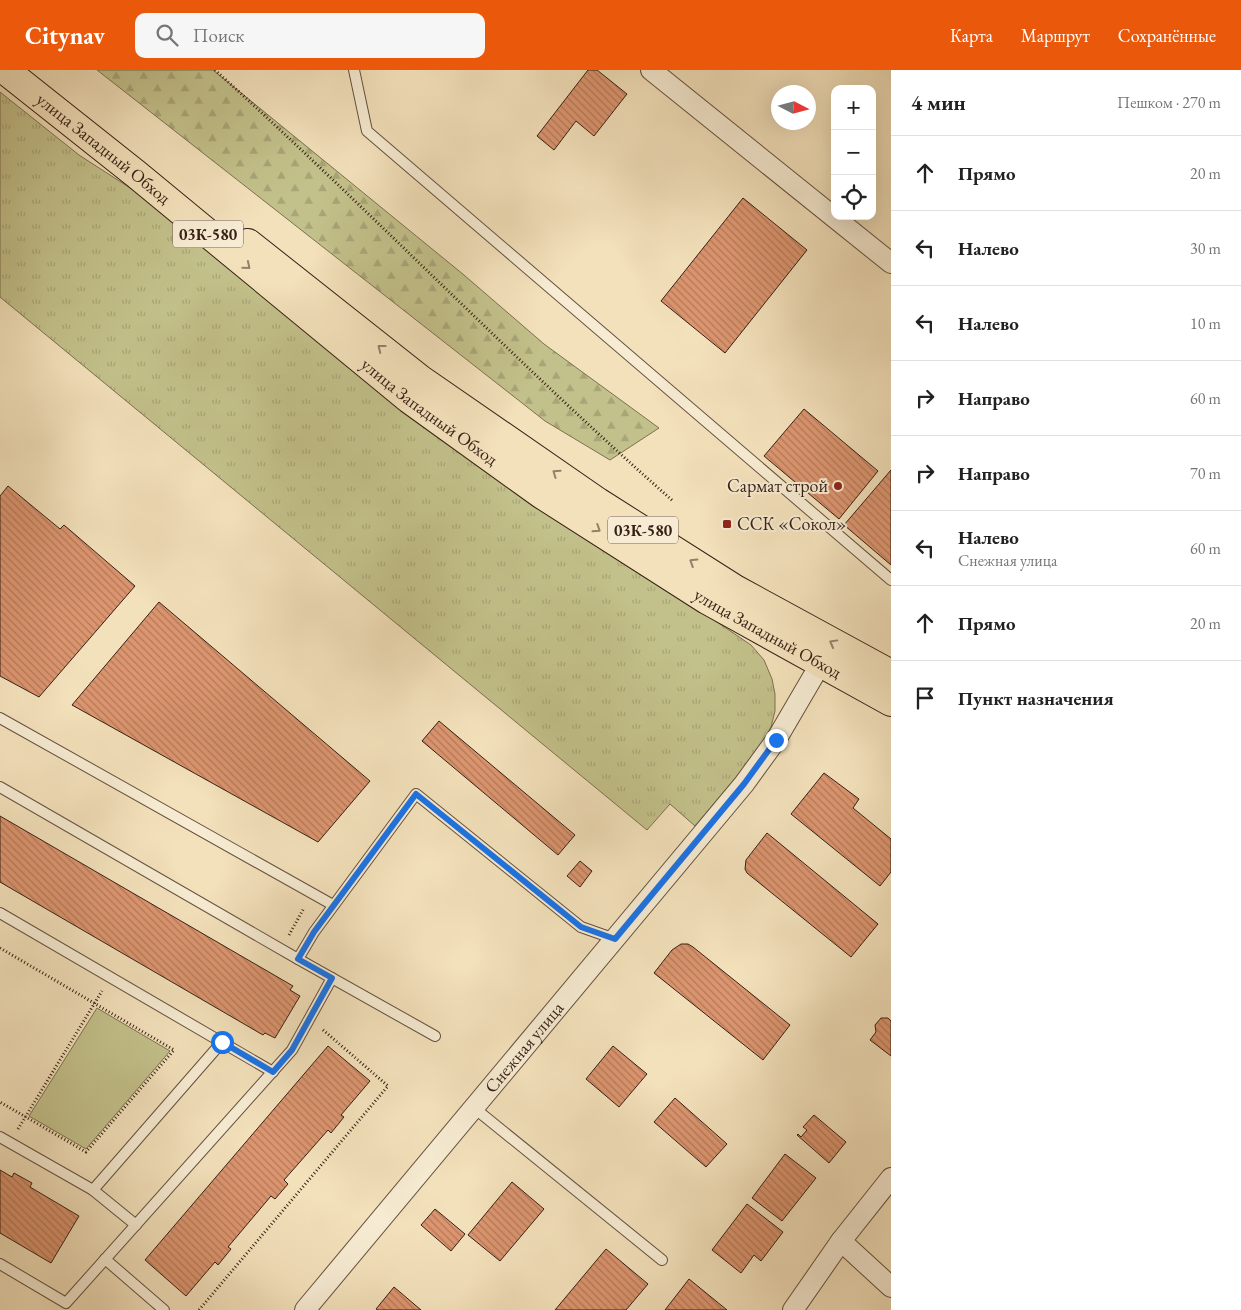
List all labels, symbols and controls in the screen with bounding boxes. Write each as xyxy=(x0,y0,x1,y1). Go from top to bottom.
search box xyxy=(135,13,485,58)
text: Citynav xyxy=(25,20,105,51)
icon: search xyxy=(153,21,181,49)
text: Поиск xyxy=(193,23,244,48)
text: Карта xyxy=(950,24,993,47)
text: Маршрут xyxy=(1021,24,1090,47)
text: Сохранённые xyxy=(1118,24,1216,47)
north arrow xyxy=(771,85,816,130)
map controls xyxy=(831,85,876,220)
button: + xyxy=(831,85,876,130)
street label: улица Западный Обход xyxy=(32,87,176,209)
text: 4 мин xyxy=(911,89,966,116)
text: Пешком · 270 m xyxy=(1117,92,1221,113)
button: − xyxy=(831,130,876,175)
icon: ahead xyxy=(911,159,939,187)
text: Прямо xyxy=(958,161,1016,186)
text: 20 m xyxy=(1190,163,1221,184)
button: locate xyxy=(831,175,876,220)
road number: 03К-580 xyxy=(173,220,243,248)
icon: left xyxy=(911,234,939,262)
text: Налево xyxy=(958,236,1019,261)
text: 30 m xyxy=(1190,238,1221,259)
one-way arrow xyxy=(241,260,250,269)
icon: left xyxy=(911,309,939,337)
text: Налево xyxy=(958,311,1019,336)
text: 10 m xyxy=(1190,313,1221,334)
one-way arrow xyxy=(378,345,387,354)
street label: улица Западный Обход xyxy=(357,352,503,470)
icon: right xyxy=(911,384,939,412)
text: Направо xyxy=(958,386,1030,411)
text: 60 m xyxy=(1190,388,1221,409)
icon: right xyxy=(911,459,939,487)
text: Направо xyxy=(958,461,1030,486)
text: 70 m xyxy=(1190,463,1221,484)
one-way arrow xyxy=(553,470,562,479)
place label: Сармат строй xyxy=(727,474,828,497)
marker: Сармат строй xyxy=(832,480,844,492)
place label: ССК «Сокол» xyxy=(737,512,847,535)
road number: 03К-580 xyxy=(608,516,678,544)
marker: ССК «Сокол» xyxy=(721,518,733,530)
one-way arrow xyxy=(592,523,601,533)
text: Налево xyxy=(958,525,1019,550)
icon: left xyxy=(911,534,939,562)
text: 60 m xyxy=(1190,538,1221,559)
text: Снежная улица xyxy=(958,550,1057,571)
one-way arrow xyxy=(689,559,698,568)
street label: улица Западный Обход xyxy=(690,583,846,683)
icon: ahead xyxy=(911,609,939,637)
text: Прямо xyxy=(958,611,1016,636)
text: 20 m xyxy=(1190,613,1221,634)
one-way arrow xyxy=(829,640,838,650)
icon: arrive xyxy=(911,684,939,712)
text: Пункт назначения xyxy=(958,686,1114,711)
route end xyxy=(765,729,788,752)
street label: Снежная улица xyxy=(479,996,569,1097)
route start xyxy=(211,1031,234,1054)

